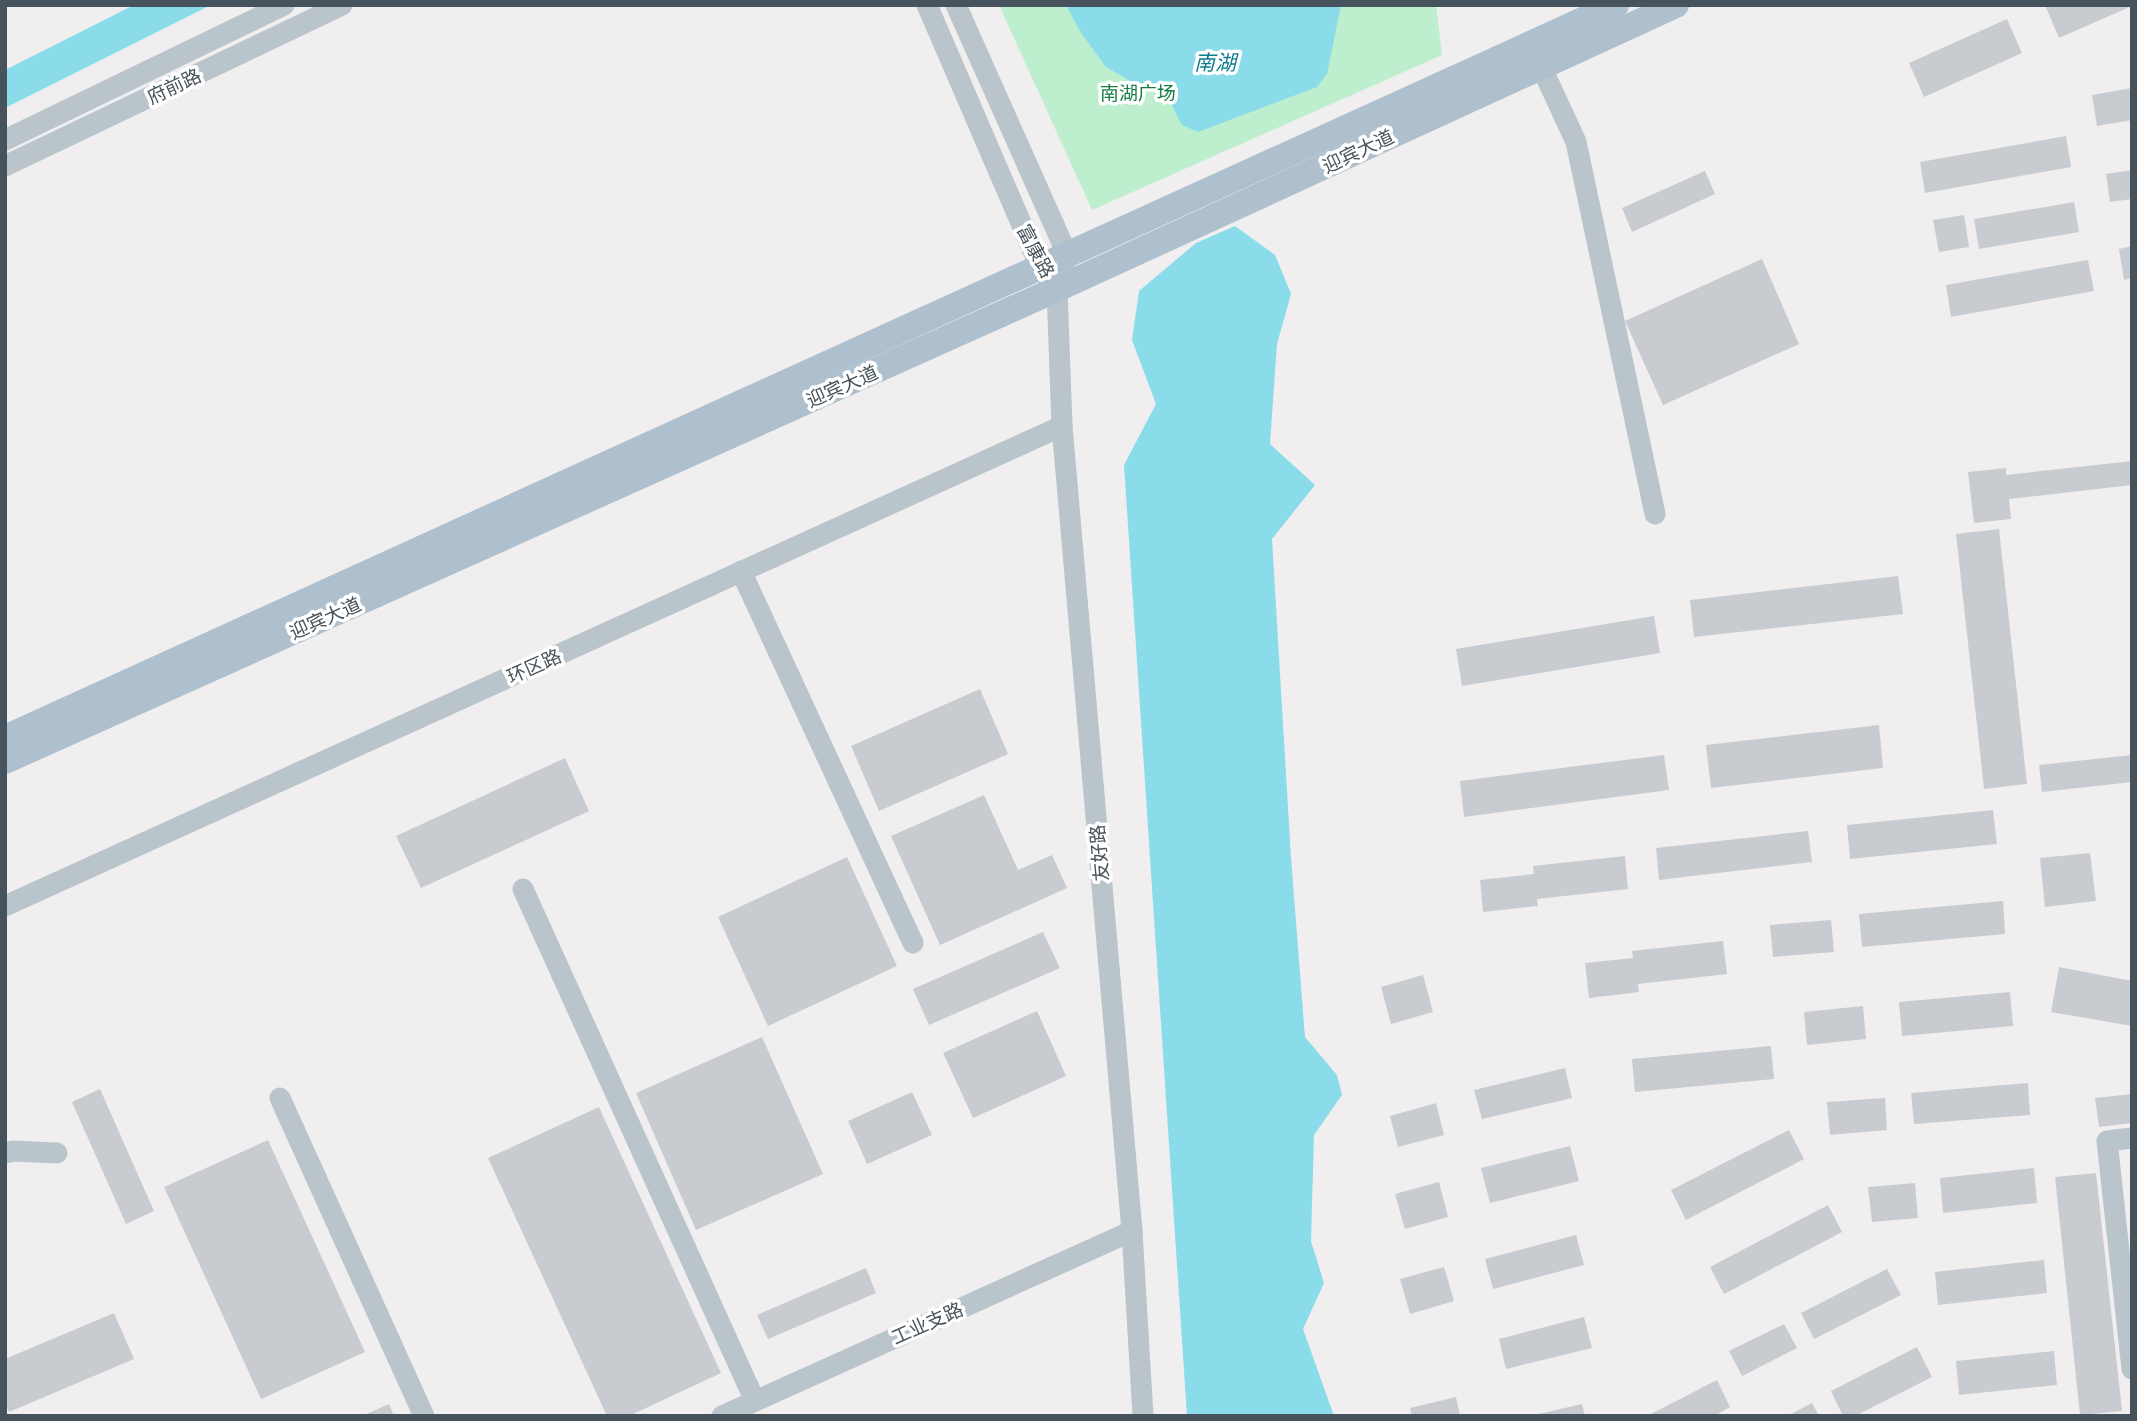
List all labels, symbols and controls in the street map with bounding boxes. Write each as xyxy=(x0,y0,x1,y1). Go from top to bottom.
water label: 南湖 xyxy=(1194,51,1239,78)
street label: 府前路 xyxy=(144,65,206,111)
park label: 南湖广场 xyxy=(1100,83,1176,107)
street label: 迎宾大道 xyxy=(1319,126,1398,180)
street label: 富康路 xyxy=(1010,221,1058,283)
street label: 迎宾大道 xyxy=(803,361,882,414)
street label: 迎宾大道 xyxy=(286,593,365,646)
street label: 环区路 xyxy=(504,645,566,690)
street label: 友好路 xyxy=(1087,823,1115,882)
street label: 工业支路 xyxy=(888,1298,967,1351)

